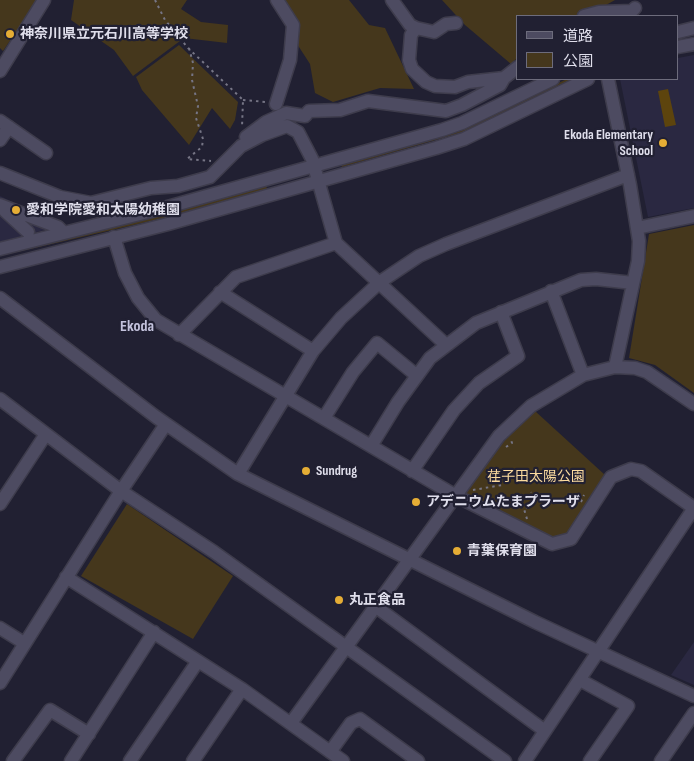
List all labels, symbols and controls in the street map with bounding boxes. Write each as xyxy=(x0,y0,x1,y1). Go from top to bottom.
legend xyxy=(516,15,679,80)
place label: 神奈川県立元石川高等学校 xyxy=(20,26,188,42)
text: 道路 xyxy=(563,27,593,46)
marker: 神奈川県立元石川高等学校 xyxy=(4,28,16,40)
text: 公園 xyxy=(563,52,593,71)
place label: Ekoda Elementary School xyxy=(564,127,653,160)
marker: Ekoda Elementary School xyxy=(657,137,669,149)
place label: 愛和学院愛和太陽幼稚園 xyxy=(26,202,180,218)
marker: 愛和学院愛和太陽幼稚園 xyxy=(10,204,22,216)
district label: Ekoda xyxy=(120,317,154,337)
place label: Sundrug xyxy=(316,463,357,479)
marker: Sundrug xyxy=(300,465,312,477)
park label: 荏子田太陽公園 xyxy=(487,469,585,485)
place label: アデニウムたまプラーザ xyxy=(426,494,580,510)
marker: アデニウムたまプラーザ xyxy=(410,496,422,508)
place label: 青葉保育園 xyxy=(467,543,537,559)
marker: 青葉保育園 xyxy=(451,545,463,557)
place label: 丸正食品 xyxy=(349,592,405,608)
marker: 丸正食品 xyxy=(333,594,345,606)

